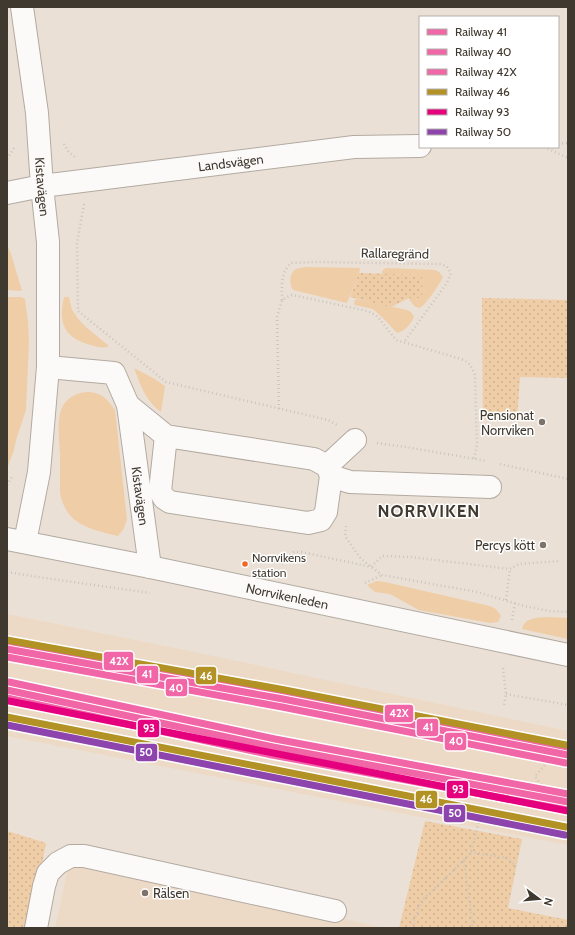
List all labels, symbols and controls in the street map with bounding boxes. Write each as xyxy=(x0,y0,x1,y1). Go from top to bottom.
legend xyxy=(419,16,559,148)
text: Railway 41 xyxy=(455,24,507,39)
text: Railway 40 xyxy=(455,44,512,59)
text: Railway 42X xyxy=(455,64,517,79)
text: Railway 46 xyxy=(455,84,510,99)
text: Railway 93 xyxy=(455,104,510,119)
text: Railway 50 xyxy=(455,124,511,139)
street label: Landsvägen xyxy=(197,150,264,174)
street label: Kistavägen xyxy=(32,157,53,217)
street label: Rallaregränd xyxy=(361,244,429,262)
place label: Pensionat Norrviken xyxy=(480,407,535,438)
marker: Pensionat Norrviken xyxy=(537,417,547,427)
street label: Kistavägen xyxy=(128,466,152,526)
district label: NORRVIKEN xyxy=(378,501,480,521)
place label: Percys kött xyxy=(475,537,536,553)
marker: Percys kött xyxy=(538,540,548,550)
place label: Norrvikens station xyxy=(252,550,306,580)
marker: Norrvikens station xyxy=(240,559,250,569)
street label: Norrvikenleden xyxy=(245,579,330,612)
line badge: 42X xyxy=(103,651,134,671)
text: 42X xyxy=(109,654,129,668)
line badge: 41 xyxy=(136,665,159,684)
line badge: 46 xyxy=(195,666,217,685)
text: 41 xyxy=(142,667,152,681)
text: 46 xyxy=(199,669,213,683)
line badge: 40 xyxy=(165,678,188,697)
text: 40 xyxy=(169,681,184,695)
line badge: 42X xyxy=(384,704,414,723)
text: 42X xyxy=(389,706,409,720)
line badge: 41 xyxy=(416,718,439,737)
line badge: 93 xyxy=(137,719,160,738)
text: 41 xyxy=(423,720,433,734)
text: 93 xyxy=(143,721,155,735)
line badge: 40 xyxy=(444,732,467,751)
text: 40 xyxy=(449,734,464,748)
line badge: 50 xyxy=(135,743,158,762)
text: 50 xyxy=(139,745,153,759)
line badge: 93 xyxy=(446,780,469,799)
text: 93 xyxy=(452,782,464,796)
line badge: 46 xyxy=(415,790,438,809)
text: 46 xyxy=(419,792,433,806)
line badge: 50 xyxy=(443,804,466,823)
text: 50 xyxy=(448,806,462,820)
north arrow xyxy=(519,879,559,919)
place label: Rälsen xyxy=(153,885,189,901)
marker: Rälsen xyxy=(140,888,150,898)
text: N xyxy=(541,896,556,907)

